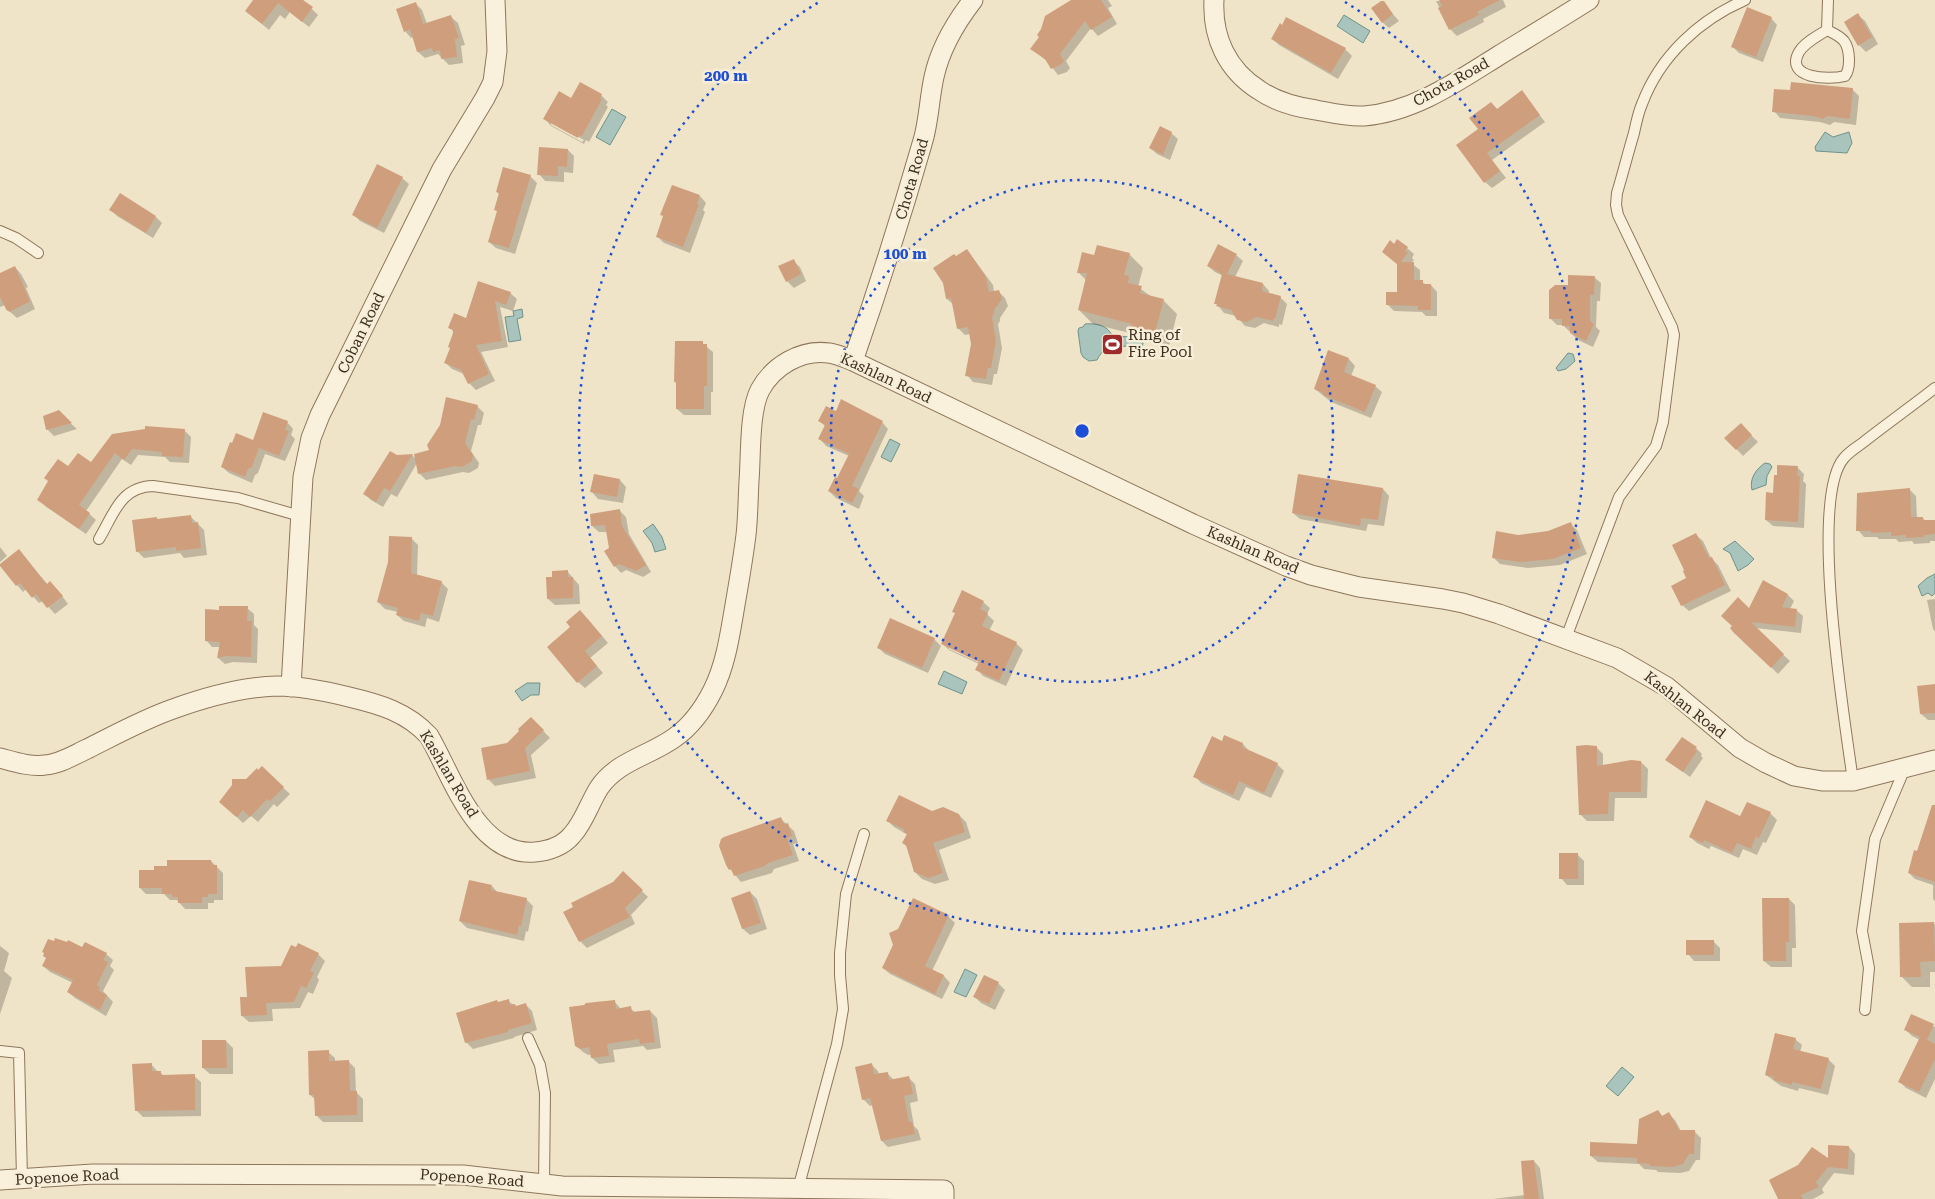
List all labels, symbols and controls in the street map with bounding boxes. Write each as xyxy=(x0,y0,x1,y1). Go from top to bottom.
street label: Chota Road xyxy=(1410,54,1492,110)
text: 200 m xyxy=(704,67,748,85)
street label: Chota Road xyxy=(892,136,932,222)
text: 100 m xyxy=(883,245,927,263)
street label: Coban Road xyxy=(334,289,389,377)
place label: Ring of Fire Pool xyxy=(1128,326,1193,361)
sports icon: Ring of Fire Pool xyxy=(1100,332,1124,356)
street label: Kashlan Road xyxy=(838,349,935,407)
centre of rings xyxy=(1073,422,1091,440)
street label: Kashlan Road xyxy=(1204,522,1302,578)
street label: Kashlan Road xyxy=(1641,668,1730,743)
street label: Kashlan Road xyxy=(416,727,482,821)
street label: Popenoe Road xyxy=(14,1165,120,1189)
street label: Popenoe Road xyxy=(419,1165,525,1191)

